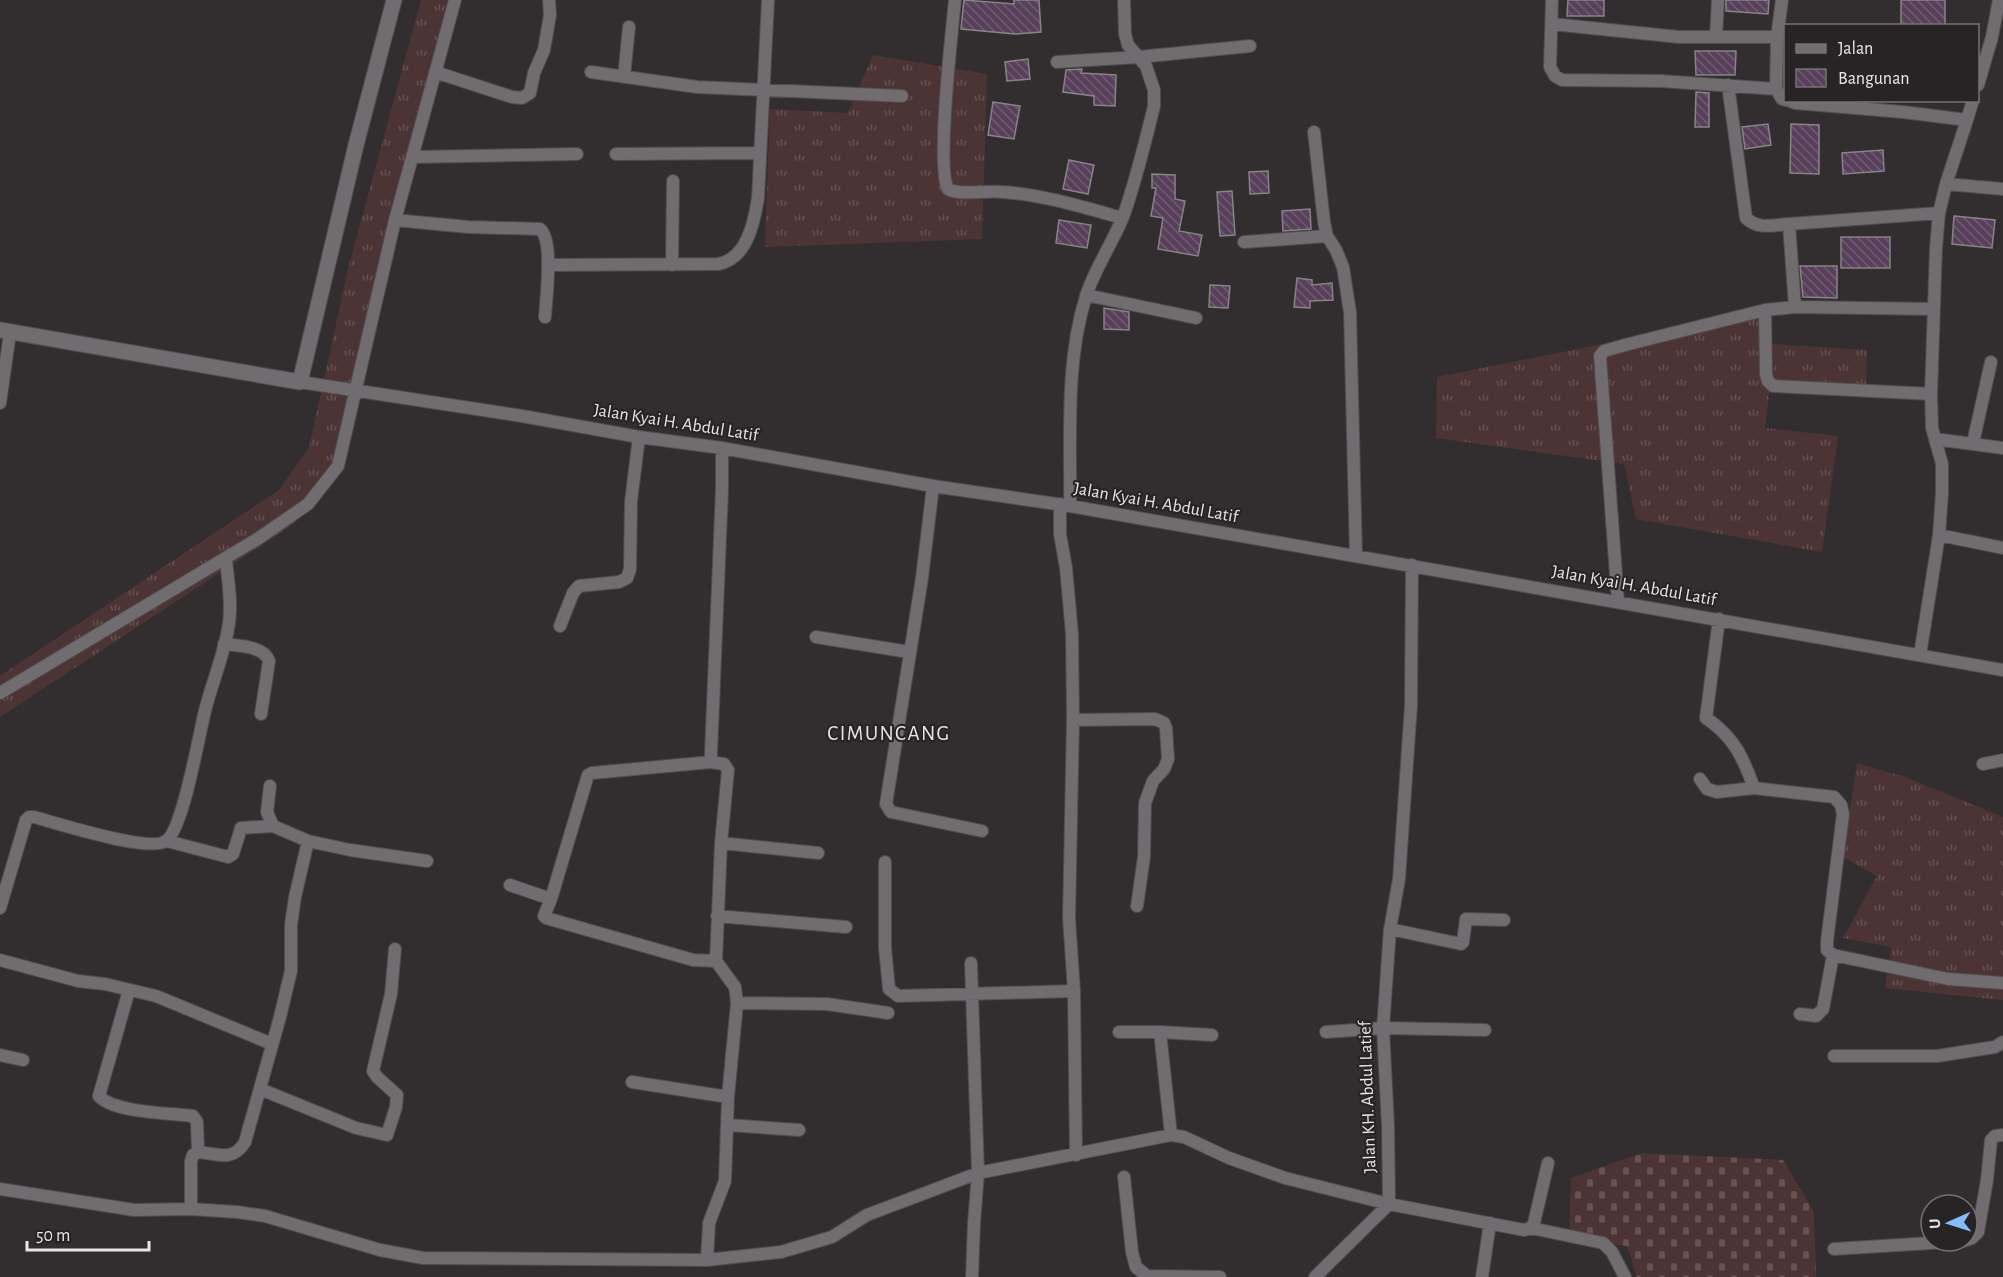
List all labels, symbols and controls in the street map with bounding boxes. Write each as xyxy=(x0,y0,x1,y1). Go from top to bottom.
legend xyxy=(1784,24,1979,102)
text: Jalan xyxy=(1838,40,1873,58)
text: Bangunan xyxy=(1838,70,1910,88)
street label: Jalan Kyai H. Abdul Latif xyxy=(592,401,761,445)
street label: Jalan Kyai H. Abdul Latif xyxy=(1072,480,1241,527)
street label: Jalan Kyai H. Abdul Latif xyxy=(1550,563,1719,610)
district label: CIMUNCANG xyxy=(827,723,951,744)
street label: Jalan KH. Abdul Latief xyxy=(1356,1019,1380,1173)
north arrow xyxy=(1919,1193,1979,1253)
scale bar xyxy=(27,1214,148,1252)
text: U xyxy=(1927,1218,1943,1229)
text: 50 m xyxy=(36,1227,70,1245)

